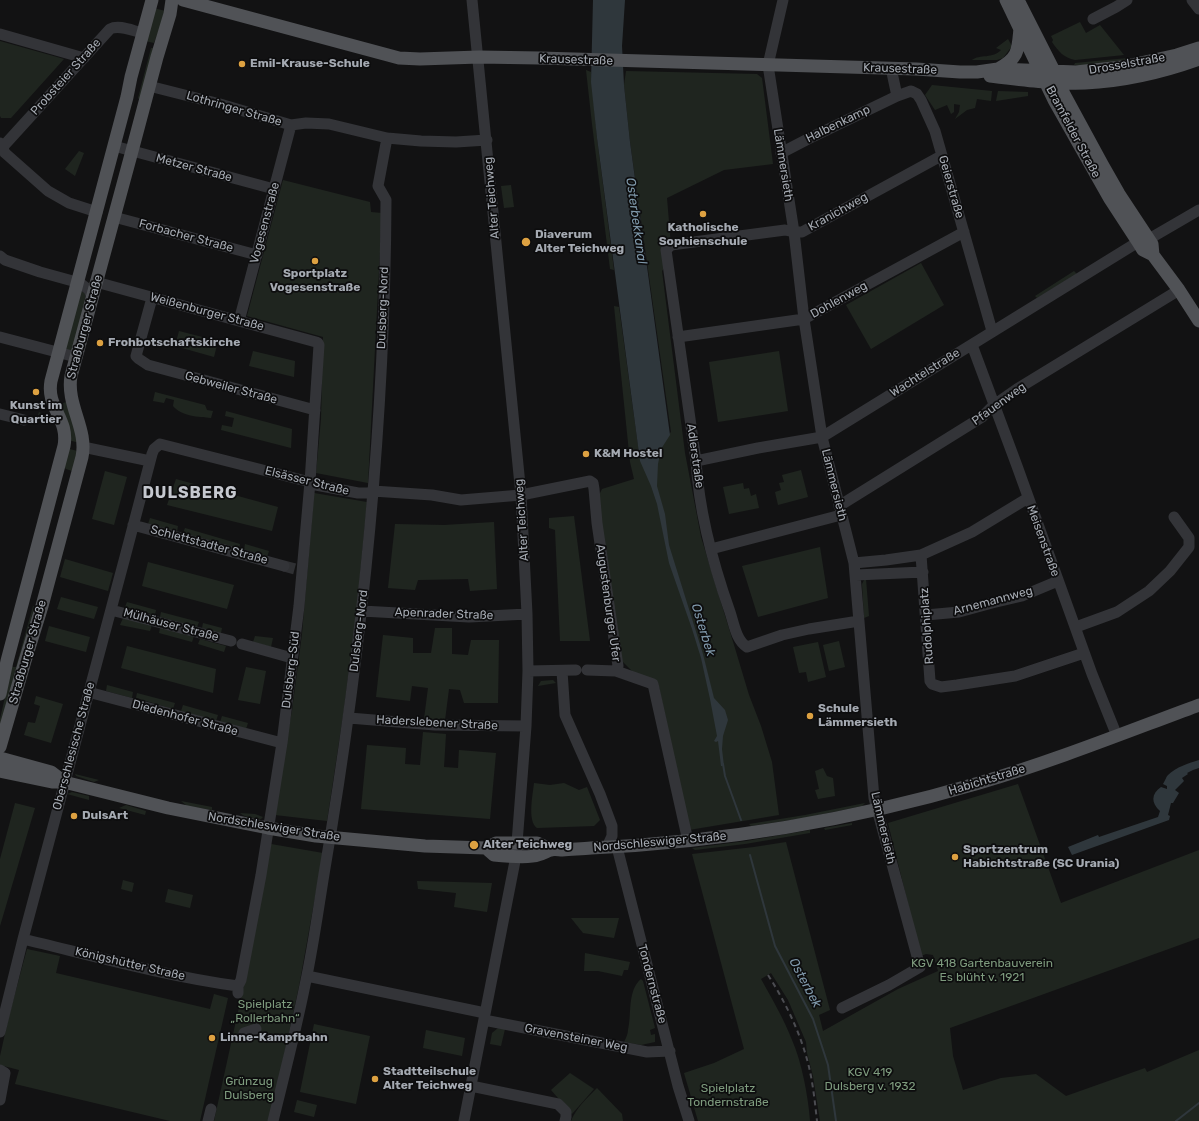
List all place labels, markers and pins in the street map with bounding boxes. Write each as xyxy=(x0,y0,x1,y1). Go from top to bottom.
place label: Emil-Krause-Schule xyxy=(250,57,370,71)
marker: Emil-Krause-Schule xyxy=(237,59,247,69)
marker: Katholische Sophienschule xyxy=(698,209,708,219)
place label: Katholische Sophienschule xyxy=(659,221,747,249)
place label: Diaverum Alter Teichweg xyxy=(535,228,624,256)
marker: Diaverum Alter Teichweg xyxy=(520,236,532,248)
marker: Sportplatz Vogesenstraße xyxy=(310,256,320,266)
place label: Sportplatz Vogesenstraße xyxy=(270,267,360,295)
place label: Frohbotschaftskirche xyxy=(108,336,240,350)
marker: Frohbotschaftskirche xyxy=(95,338,105,348)
marker: Kunst im Quartier xyxy=(31,387,41,397)
place label: Kunst im Quartier xyxy=(10,399,62,427)
place label: K&M Hostel xyxy=(594,447,662,461)
marker: K&M Hostel xyxy=(581,449,591,459)
place label: Schule Lämmersieth xyxy=(818,702,897,730)
marker: Schule Lämmersieth xyxy=(805,711,815,721)
place label: DulsArt xyxy=(82,809,128,823)
marker: DulsArt xyxy=(69,811,79,821)
place label: Alter Teichweg xyxy=(483,838,572,852)
marker: Alter Teichweg xyxy=(468,839,480,851)
place label: Sportzentrum Habichtstraße (SC Urania) xyxy=(963,843,1119,871)
marker: Sportzentrum Habichtstraße (SC Urania) xyxy=(950,852,960,862)
place label: Linne-Kampfbahn xyxy=(220,1031,328,1045)
marker: Linne-Kampfbahn xyxy=(207,1033,217,1043)
place label: Stadtteilschule Alter Teichweg xyxy=(383,1065,476,1093)
marker: Stadtteilschule Alter Teichweg xyxy=(370,1074,380,1084)

